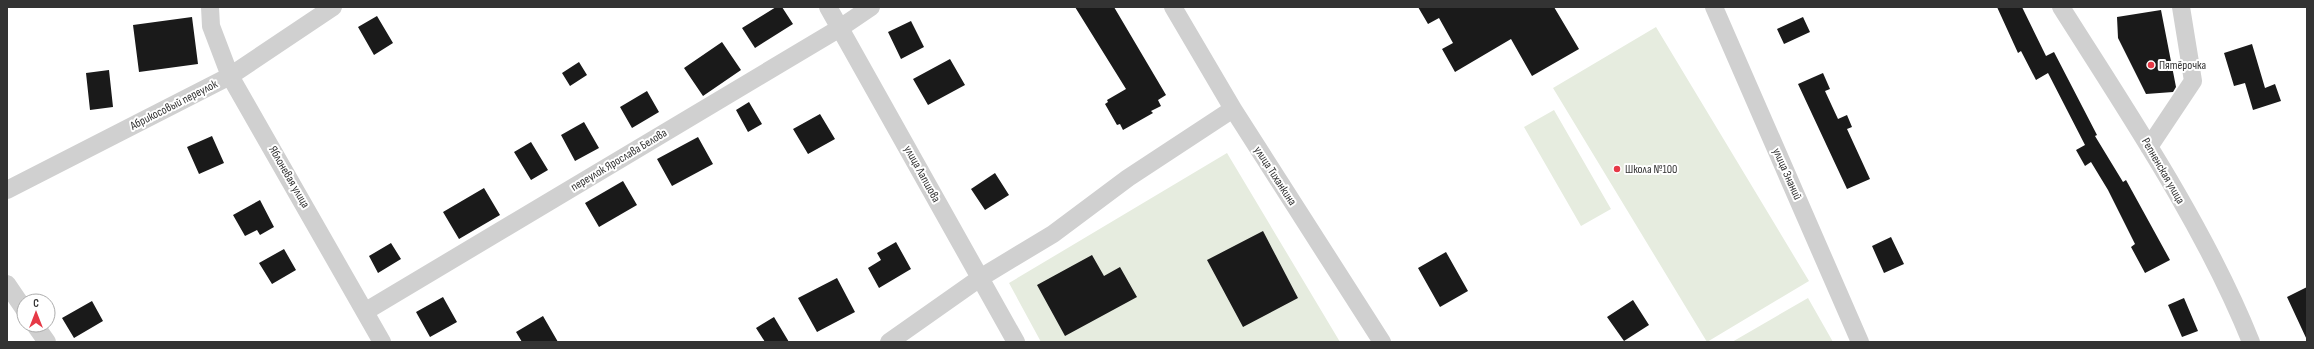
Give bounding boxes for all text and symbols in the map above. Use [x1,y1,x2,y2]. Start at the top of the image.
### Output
place label: Пятёрочка [2159,58,2207,73]
marker: Пятёрочка [2146,60,2156,70]
street label: Абрикосовый переулок [127,76,221,134]
street label: переулок Ярослава Белова [568,125,670,195]
street label: Репненская улица [2138,135,2188,207]
street label: Яблоневая улица [265,143,313,211]
street label: улица Лапшова [900,143,944,205]
street label: улица Тиханкина [1250,144,1300,209]
street label: улица Знаний [1769,146,1805,202]
place label: Школа №100 [1625,162,1677,177]
marker: Школа №100 [1612,164,1622,174]
north arrow [16,293,56,333]
text: С [33,297,39,310]

